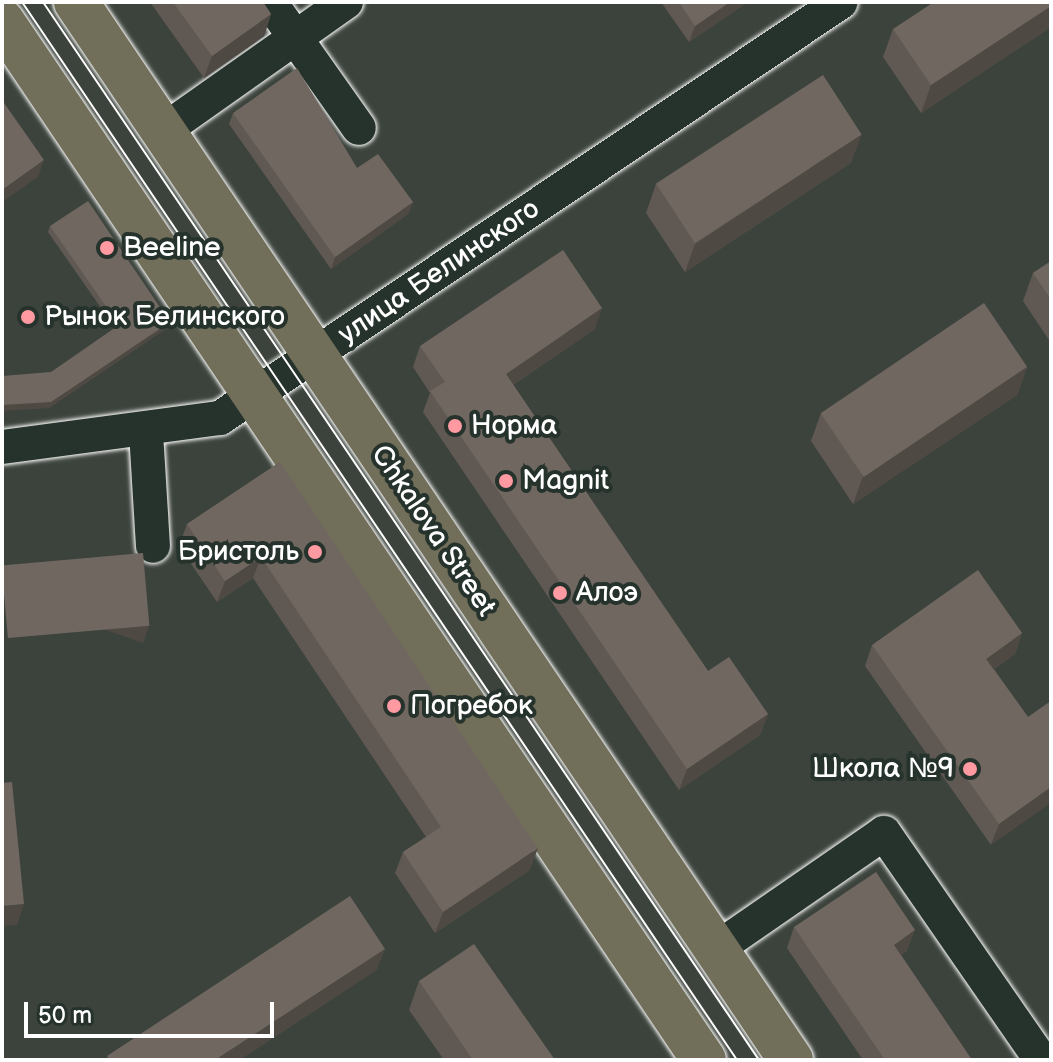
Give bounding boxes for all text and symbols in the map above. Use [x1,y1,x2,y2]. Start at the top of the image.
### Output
street label: улица Белинского [332,192,546,352]
place label: Beeline [123,231,221,265]
marker: Beeline [98,239,116,257]
place label: Рынок Белинского [44,300,285,334]
marker: Рынок Белинского [19,308,37,326]
place label: Норма [471,409,557,443]
marker: Норма [446,417,464,435]
street label: Chkalova Street [363,439,503,623]
place label: Magnit [522,464,609,498]
marker: Magnit [497,472,515,490]
place label: Бристоль [178,535,299,569]
marker: Бристоль [306,543,324,561]
place label: Алоэ [576,576,638,610]
marker: Алоэ [551,584,569,602]
place label: Погребок [410,689,533,723]
marker: Погребок [385,697,403,715]
place label: Школа №9 [812,752,954,786]
marker: Школа №9 [961,760,979,778]
scale bar [28,986,278,1036]
text: 50 m [38,1001,92,1030]

